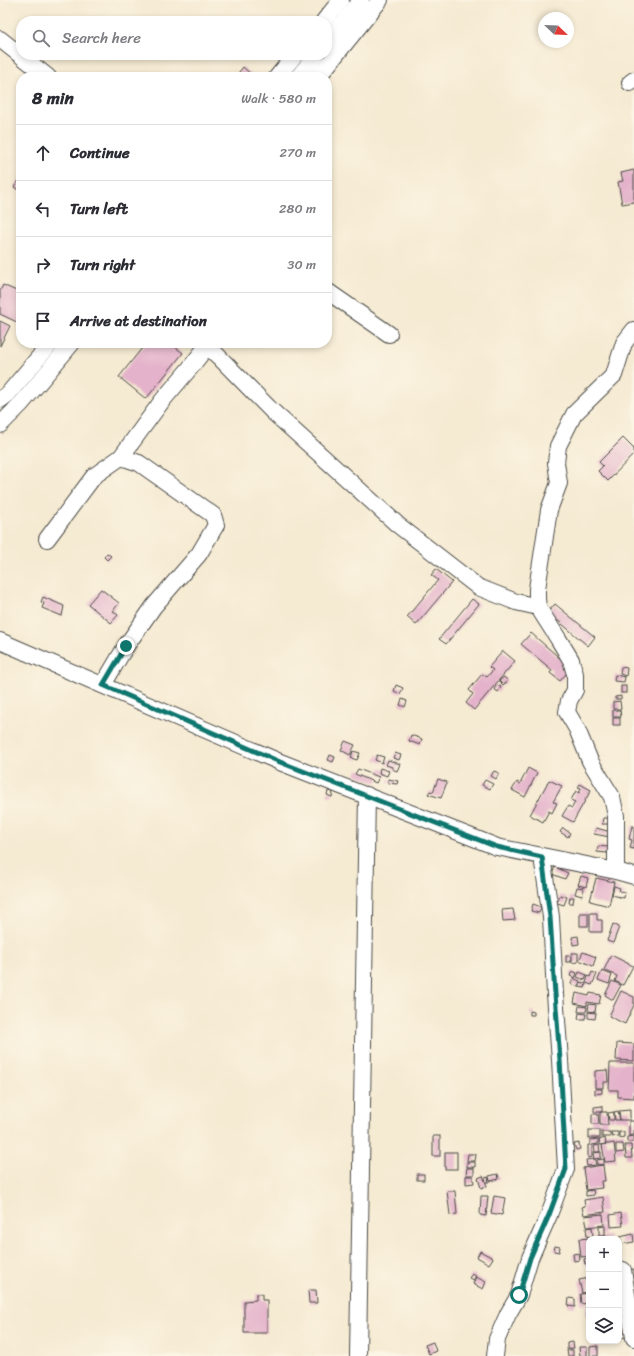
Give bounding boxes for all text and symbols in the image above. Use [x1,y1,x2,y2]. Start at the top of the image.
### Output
north arrow [538,12,574,48]
search box [16,16,332,60]
text: Search here [62,25,141,51]
icon: search [30,27,52,49]
text: 8 min [32,83,74,113]
text: Walk · 580 m [241,87,316,110]
text: Continue [70,140,130,166]
text: 270 m [279,141,316,164]
icon: ahead [32,142,54,164]
text: Turn left [70,196,128,222]
text: 280 m [279,197,316,220]
icon: left [32,198,54,220]
text: Turn right [70,252,135,278]
text: 30 m [287,253,316,276]
icon: right [32,254,54,276]
text: Arrive at destination [70,308,207,334]
icon: arrive [32,310,54,332]
route end [117,637,135,655]
map controls [586,1236,622,1344]
button: + [586,1236,622,1272]
button: − [586,1272,622,1308]
route start [510,1286,528,1304]
button: layers [586,1308,622,1344]

